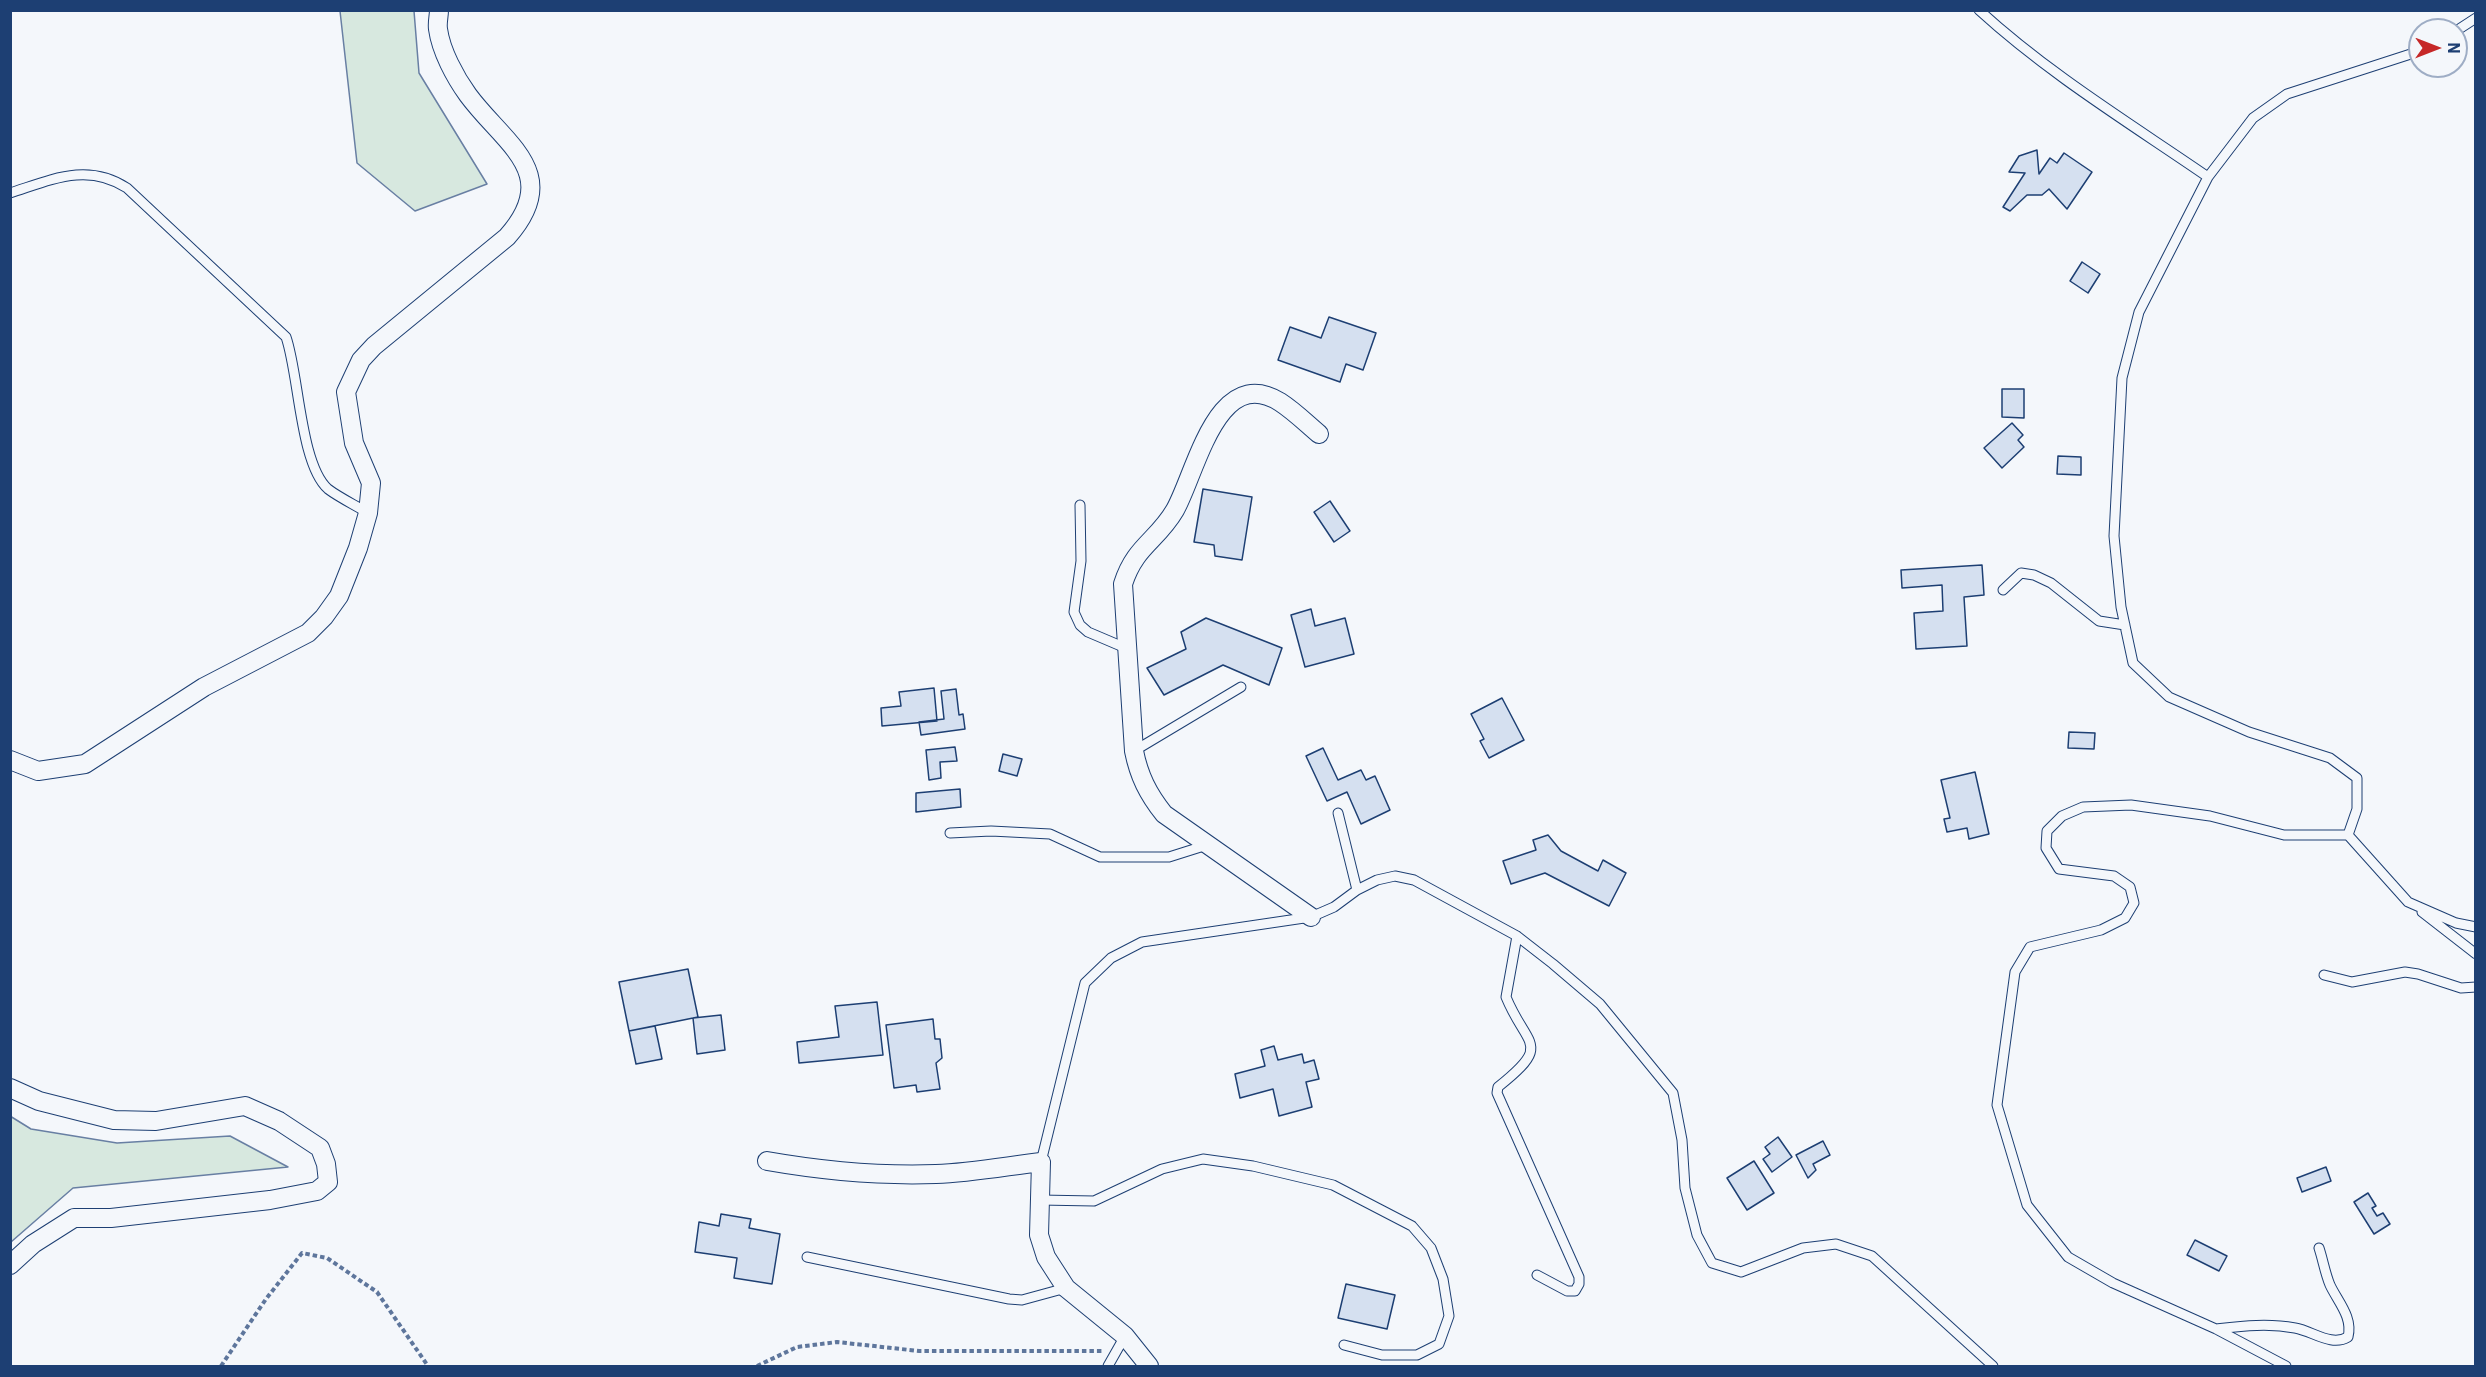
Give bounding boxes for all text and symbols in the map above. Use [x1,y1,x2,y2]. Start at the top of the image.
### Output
north arrow [2408,18,2468,78]
text: N [2444,42,2464,54]

